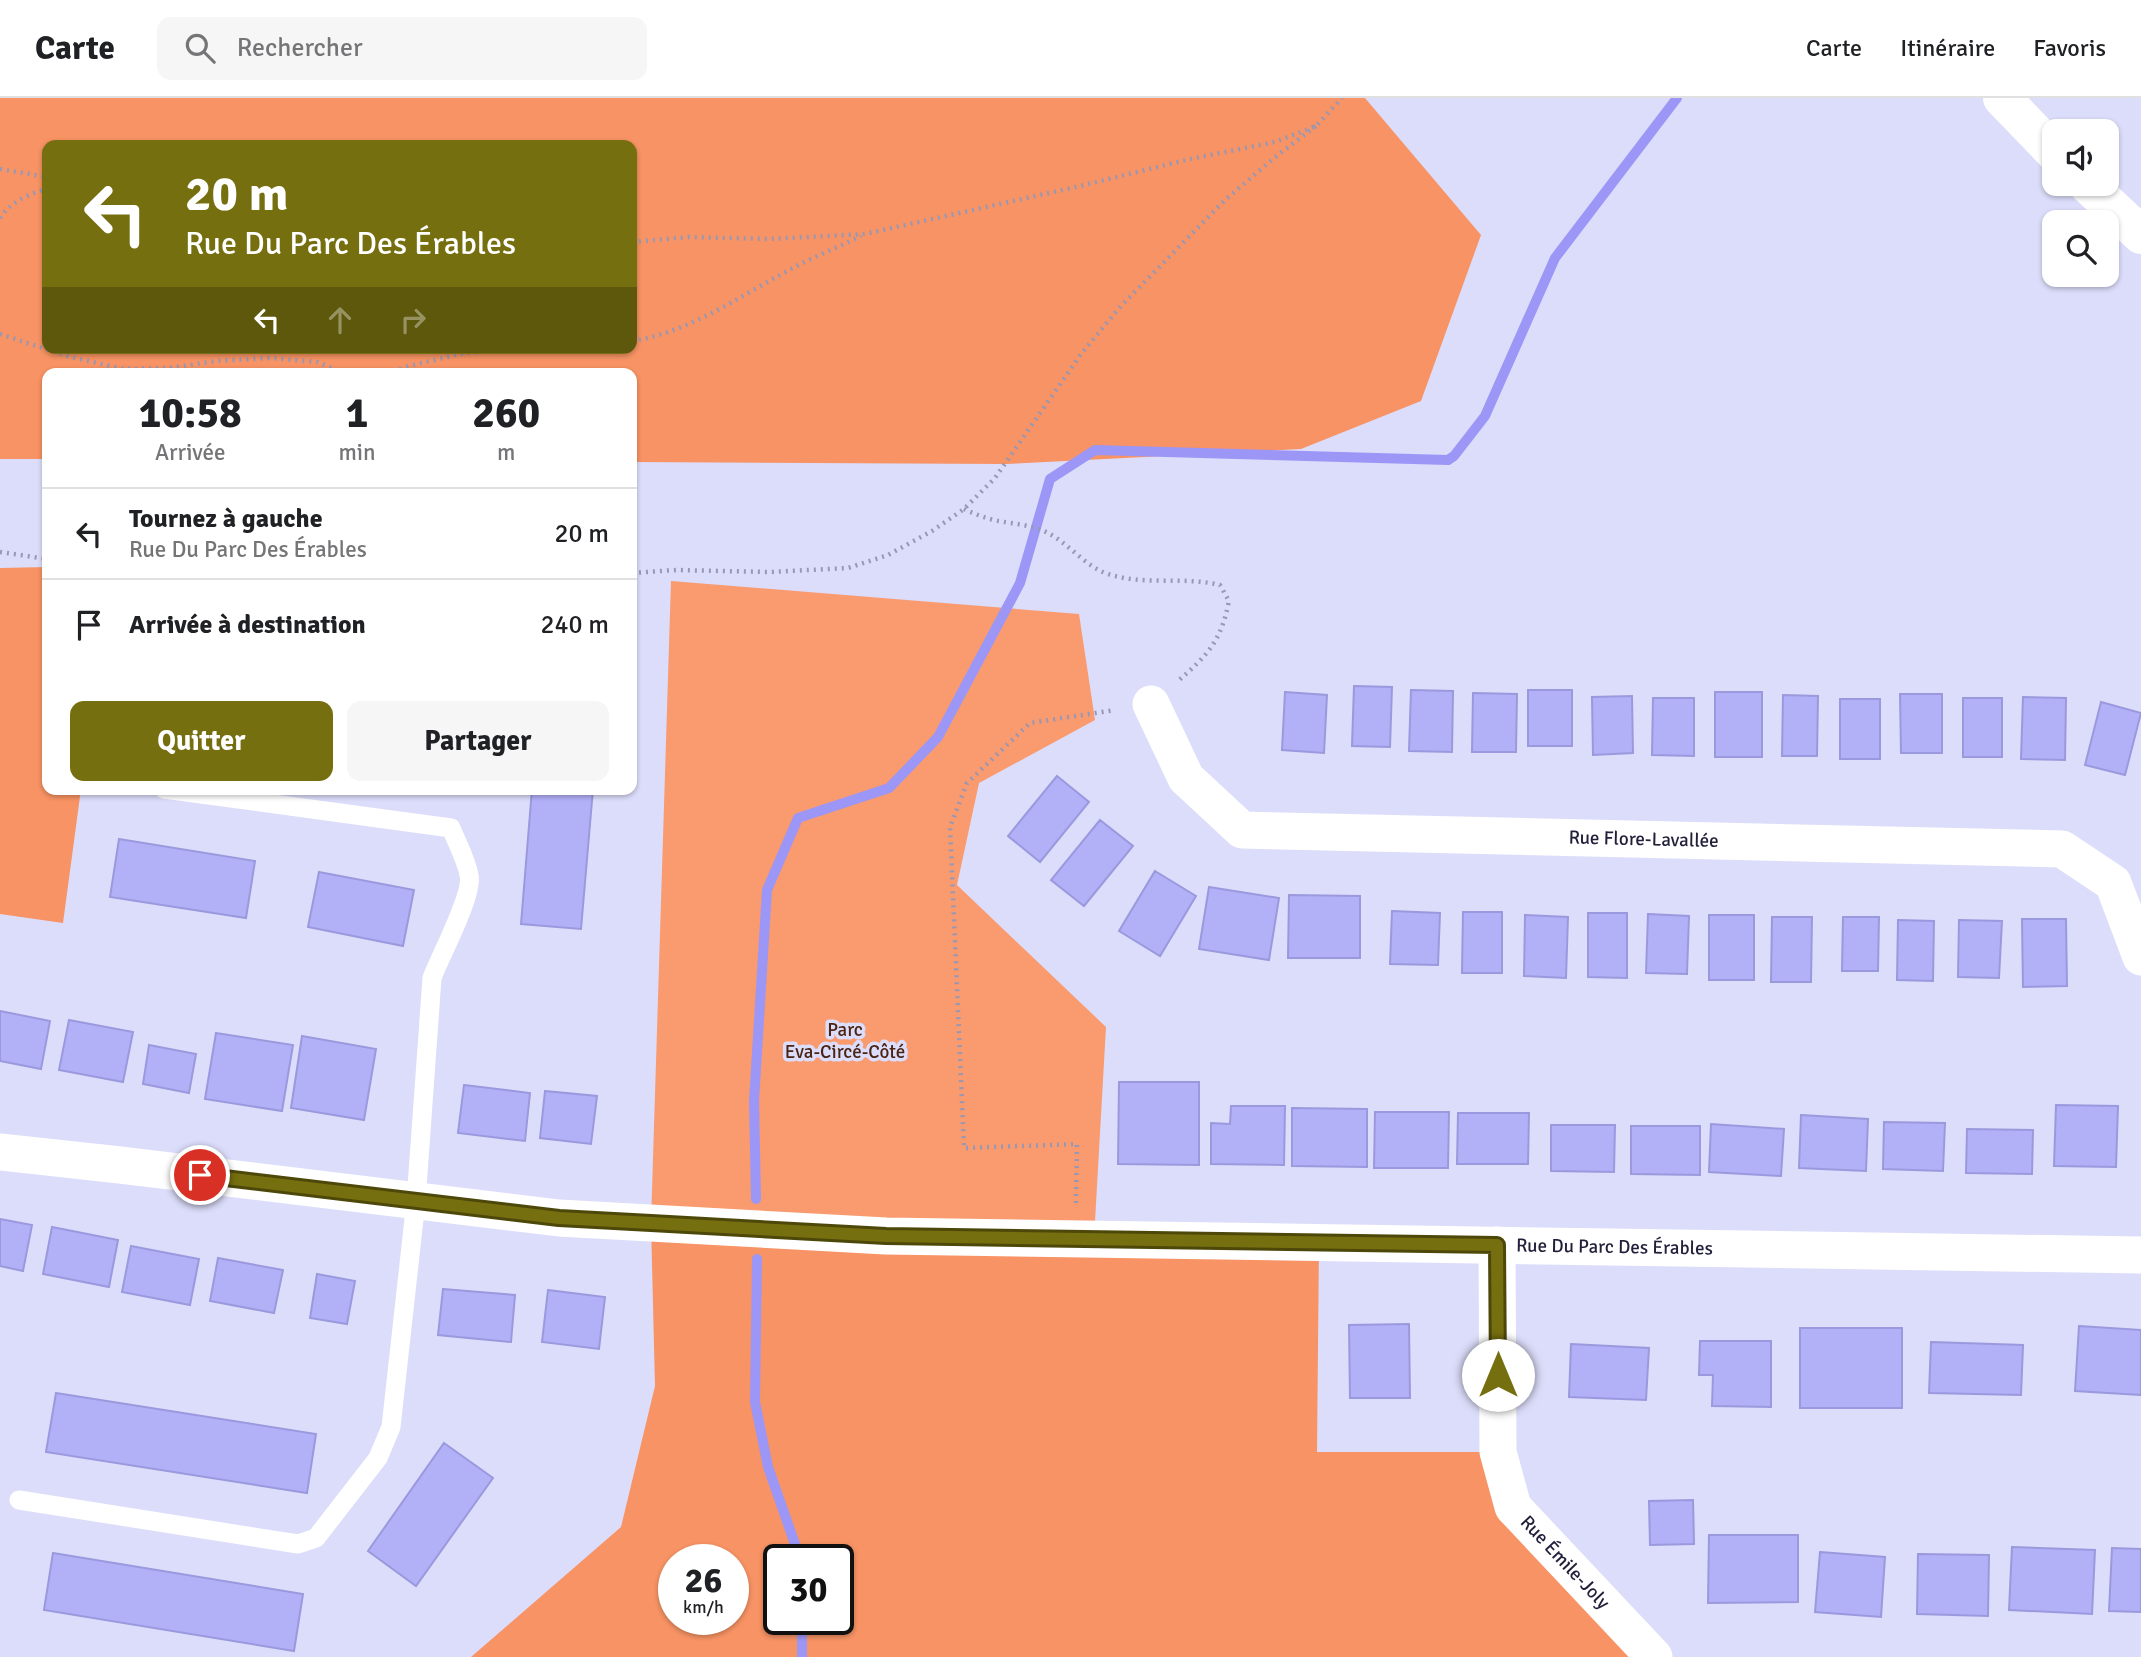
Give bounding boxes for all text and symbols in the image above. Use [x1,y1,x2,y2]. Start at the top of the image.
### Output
search box [157,17,647,80]
text: Carte [35,28,115,69]
icon: search [181,29,219,67]
text: Rechercher [237,32,363,64]
text: Carte [1806,33,1862,63]
text: Itinéraire [1900,33,1995,63]
text: Favoris [2033,33,2106,63]
map controls [2042,119,2119,287]
button: sound [2042,119,2119,196]
text: 20 m [185,164,288,224]
icon: left [70,168,161,259]
button: search [2042,210,2119,287]
text: Rue Du Parc Des Érables [185,224,516,263]
icon: left [248,301,286,339]
icon: ahead [321,301,359,339]
icon: right [394,301,432,339]
text: 10:58 [139,388,242,439]
text: 1 [346,388,368,439]
text: 260 [472,388,540,439]
text: Arrivée [155,438,226,467]
text: min [338,438,376,467]
text: m [497,438,515,467]
text: Tournez à gauche [129,503,323,535]
icon: left [70,515,108,553]
text: 20 m [554,518,609,550]
text: Rue Du Parc Des Érables [129,535,367,564]
icon: arrive [70,606,108,644]
text: Arrivée à destination [129,609,366,641]
text: 240 m [540,609,609,641]
button: Quitter [70,701,333,781]
button: Partager [347,701,609,781]
street label: Rue Flore-Lavallée [1568,826,1719,853]
park label: Parc Eva-Circé-Côté [785,1018,905,1064]
pin [170,1145,230,1205]
icon: arrive [181,1156,219,1194]
street label: Rue Du Parc Des Érables [1516,1234,1713,1261]
position arrow [1461,1338,1535,1412]
street label: Rue Émile-Joly [1515,1510,1615,1614]
speed limit sign: 30 [763,1544,854,1635]
text: 26 [685,1559,722,1602]
text: km/h [683,1596,724,1618]

